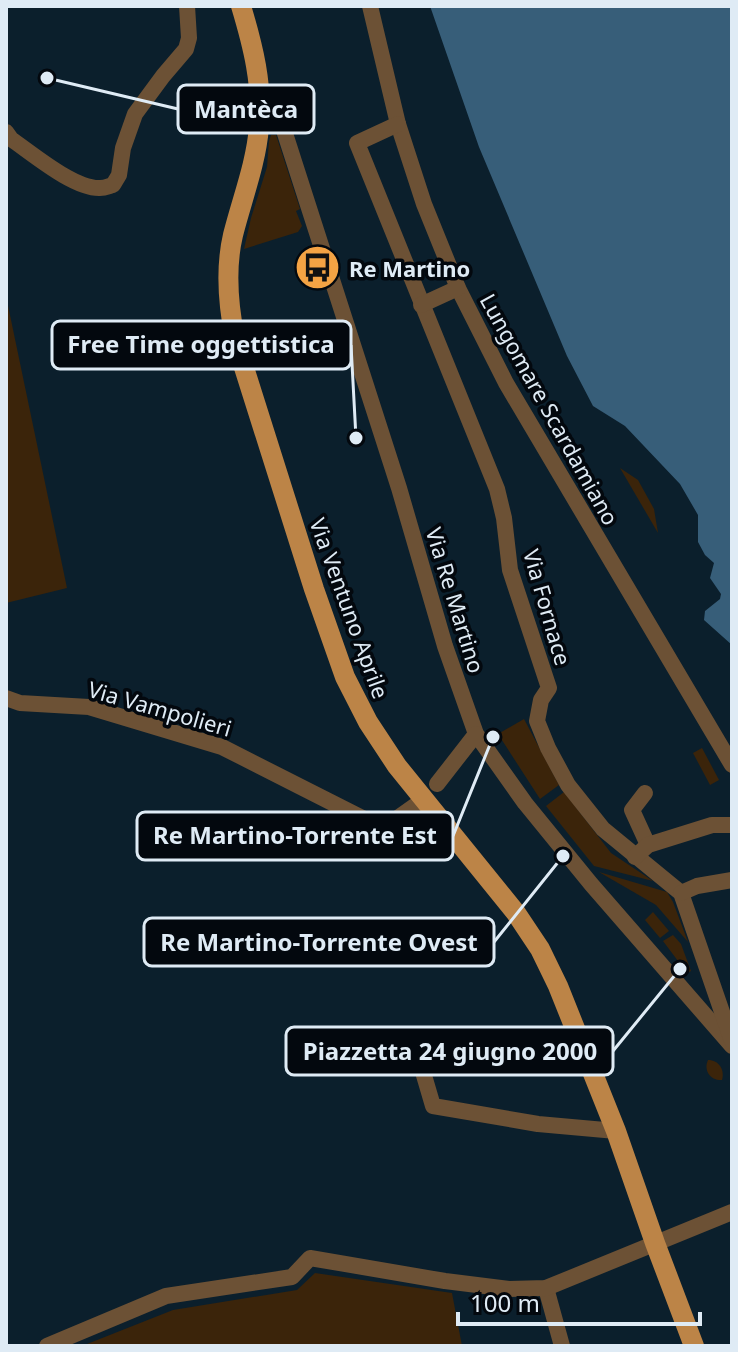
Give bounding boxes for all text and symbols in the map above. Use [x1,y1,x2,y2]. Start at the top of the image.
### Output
callout: Mantèca [178,85,314,133]
text: Mantèca [194,92,298,125]
bus stop icon: Re Martino [294,244,342,292]
place label: Re Martino [349,253,470,283]
street label: Lungomare Scardamiano [474,288,626,530]
callout: Free Time oggettistica [52,321,351,369]
text: Free Time oggettistica [67,327,335,360]
street label: Via Ventuno Aprile [303,513,397,703]
street label: Via Re Martino [420,524,492,676]
street label: Via Fornace [517,545,579,669]
street label: Via Vampolieri [85,673,235,743]
callout: Re Martino-Torrente Est [137,812,453,860]
text: Re Martino-Torrente Est [153,818,437,851]
callout: Re Martino-Torrente Ovest [144,918,494,966]
text: Re Martino-Torrente Ovest [160,925,478,958]
callout: Piazzetta 24 giugno 2000 [286,1027,613,1075]
text: Piazzetta 24 giugno 2000 [303,1034,597,1067]
scale bar [458,1276,700,1326]
text: 100 m [470,1286,540,1319]

